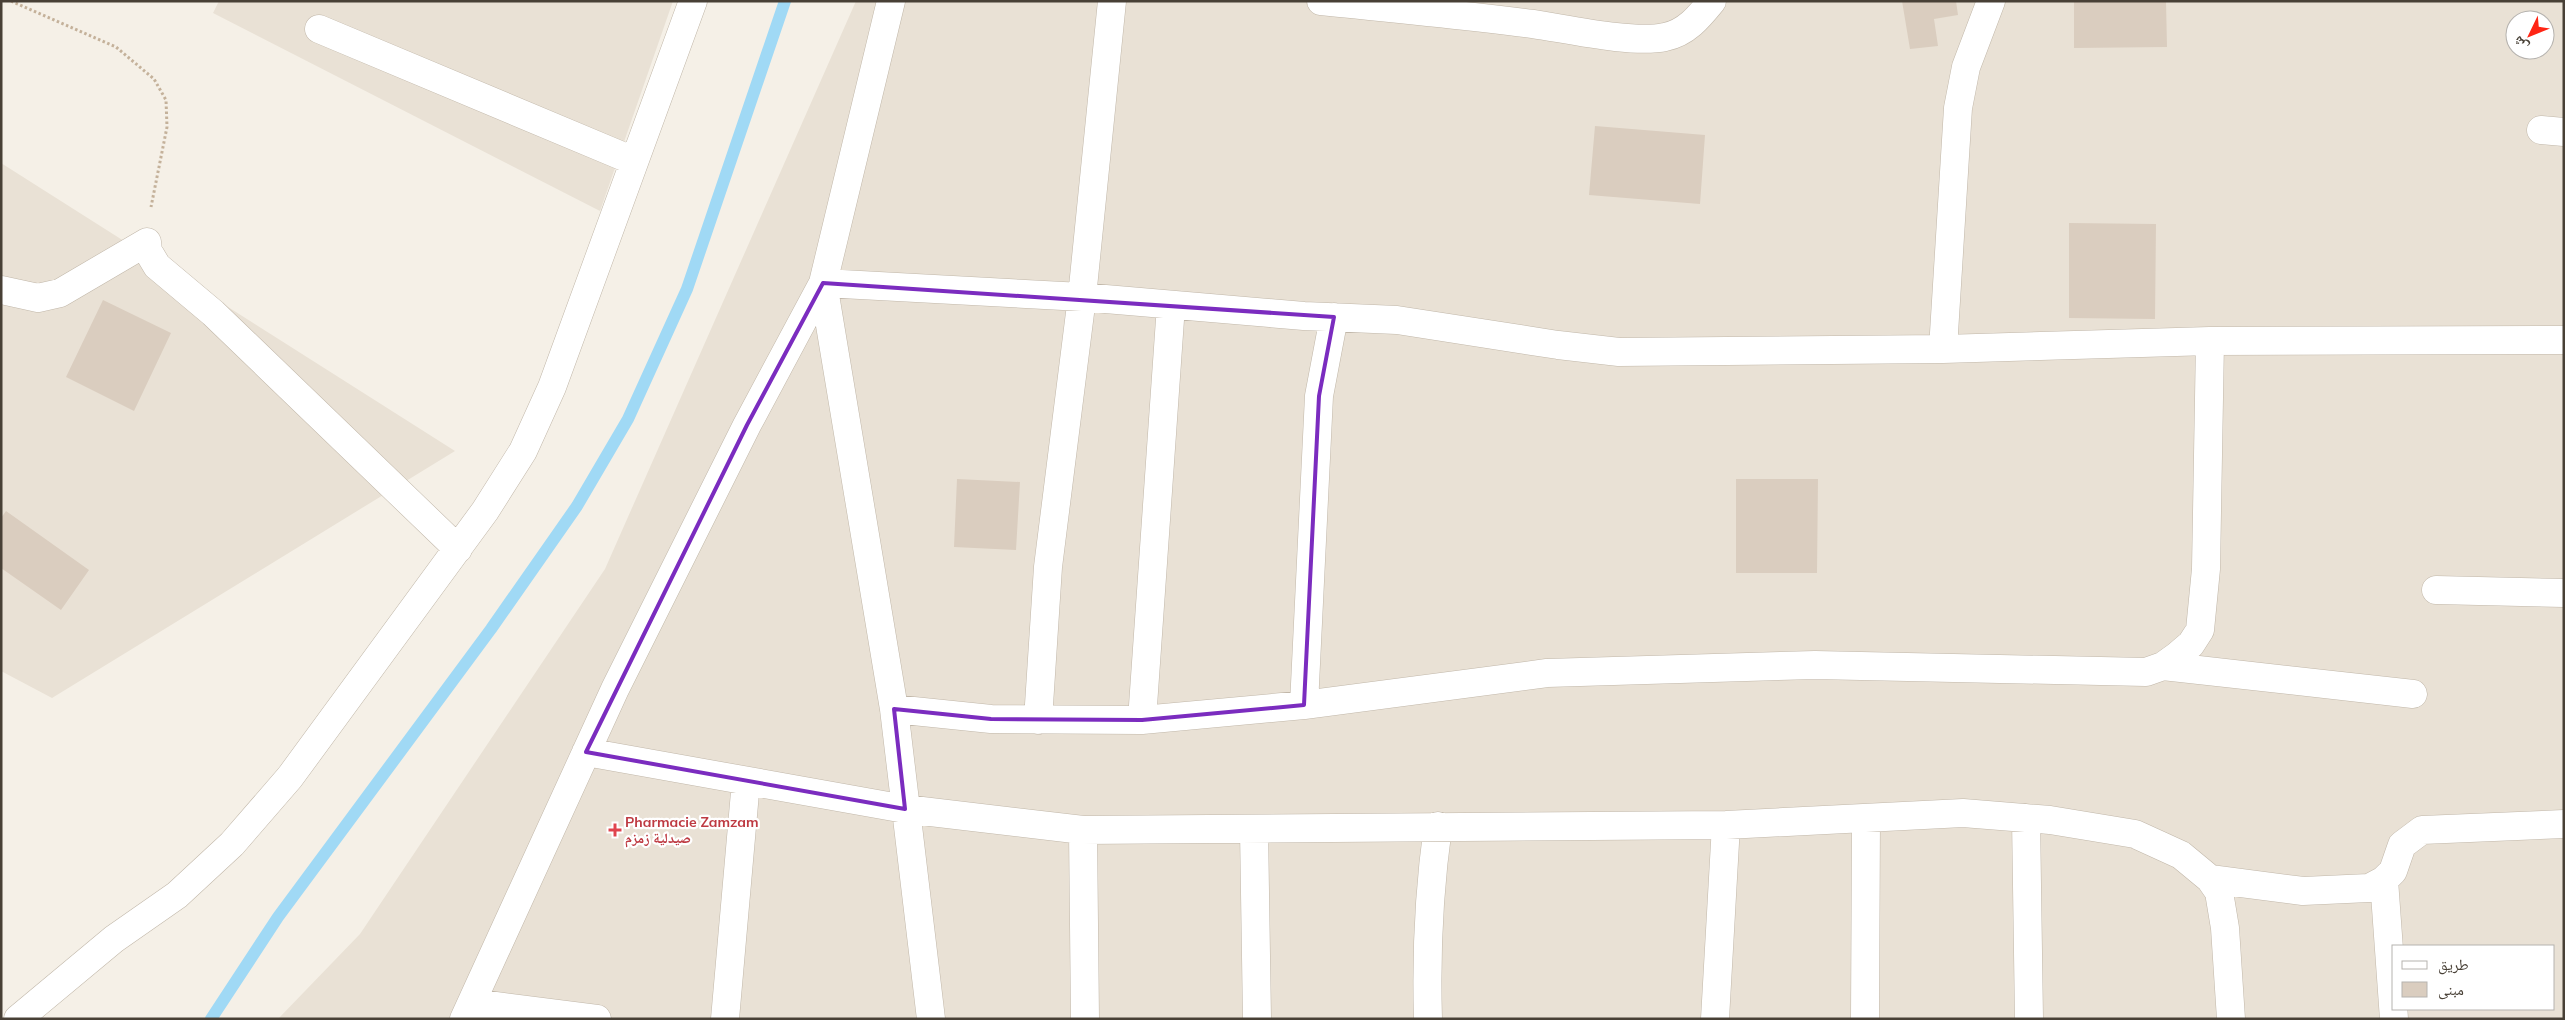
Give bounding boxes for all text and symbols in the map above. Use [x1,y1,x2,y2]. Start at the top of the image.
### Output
north arrow [2505,10,2555,60]
text: ش [2509,32,2532,55]
place label: Pharmacie Zamzam صيدلية زمزم [625,813,759,848]
marker: Pharmacie Zamzam صيدلية زمزم [609,824,621,836]
legend [2392,945,2555,1010]
text: طريق [2438,955,2469,975]
text: مبنى [2438,980,2464,1000]

